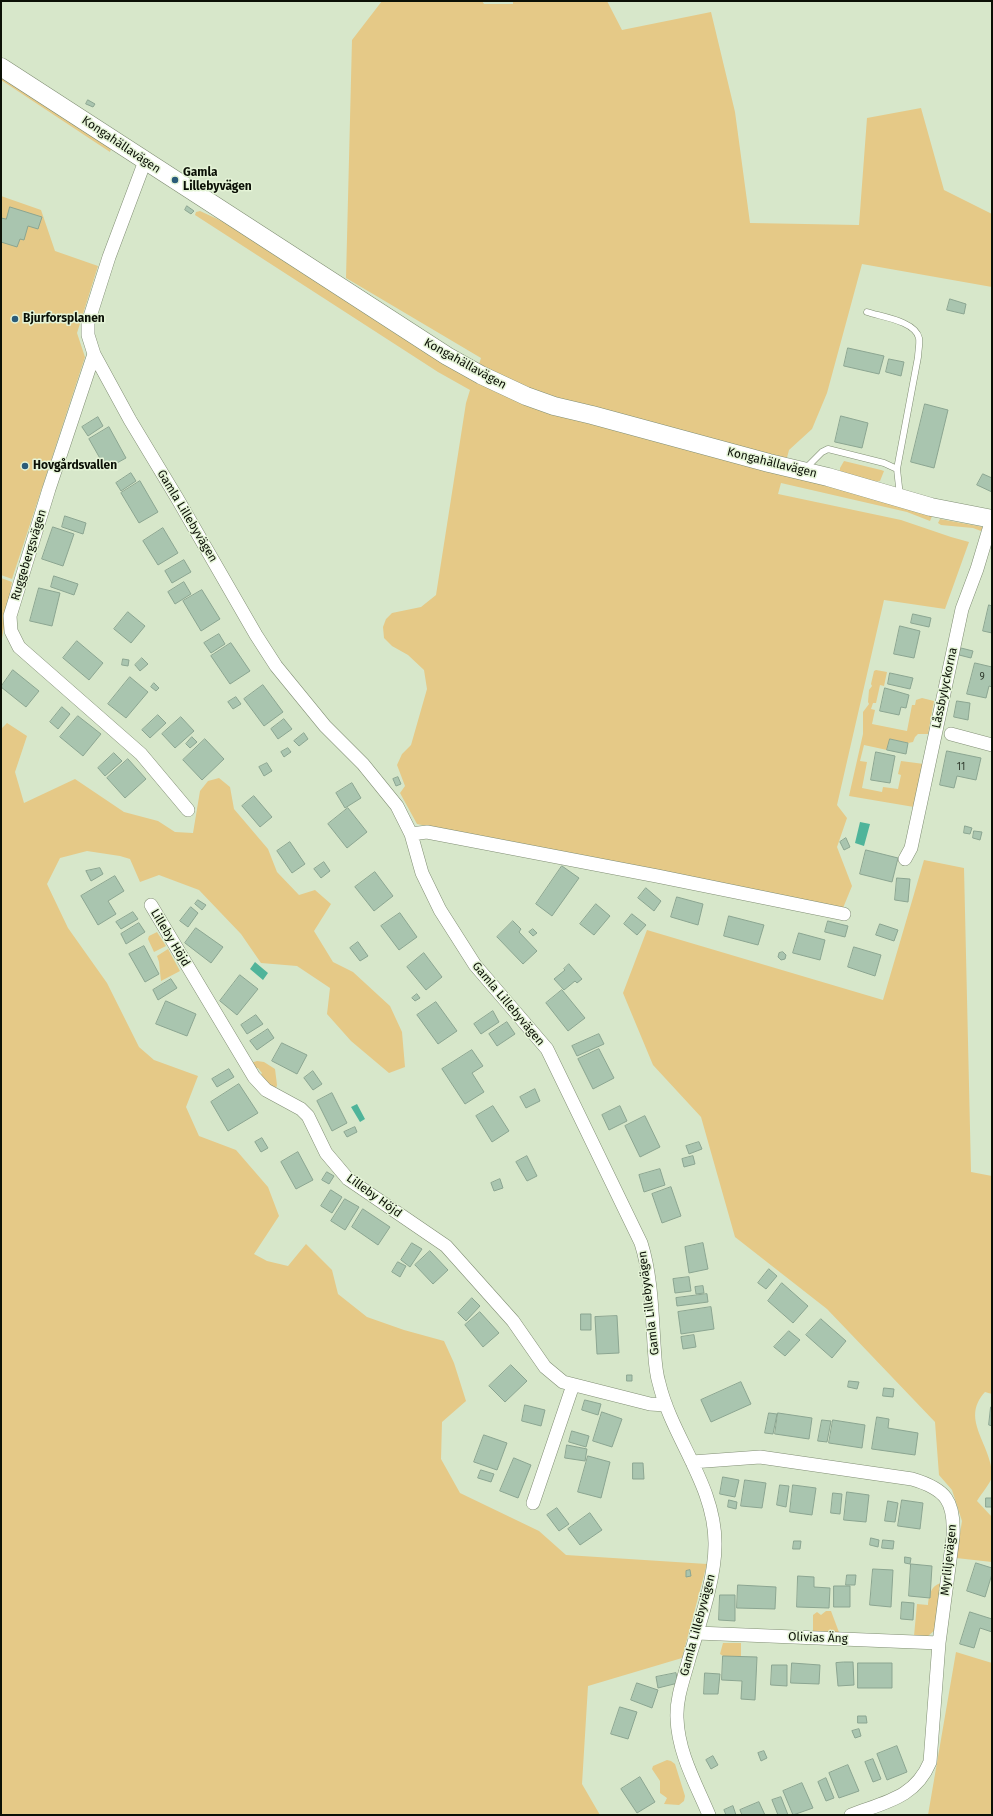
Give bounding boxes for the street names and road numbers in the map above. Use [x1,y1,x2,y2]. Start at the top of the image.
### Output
street label: Kongahällavägen [79,113,163,177]
street label: Kongahällavägen [421,335,509,393]
street label: Kongahällavägen [726,445,818,481]
street label: Gamla Lillebyvägen [154,467,220,565]
street label: Ruggebergsvägen [8,508,50,602]
street label: Låssbylyckorna [929,646,961,730]
street label: Lilleby Höjd [147,907,193,969]
street label: Gamla Lillebyvägen [469,959,547,1049]
street label: Lilleby Höjd [344,1171,404,1221]
street label: Gamla Lillebyvägen [635,1250,663,1356]
street label: Myrliljevägen [938,1524,960,1596]
street label: Gamla Lillebyvägen [677,1572,719,1678]
street label: Olivias Äng [788,1630,848,1646]

